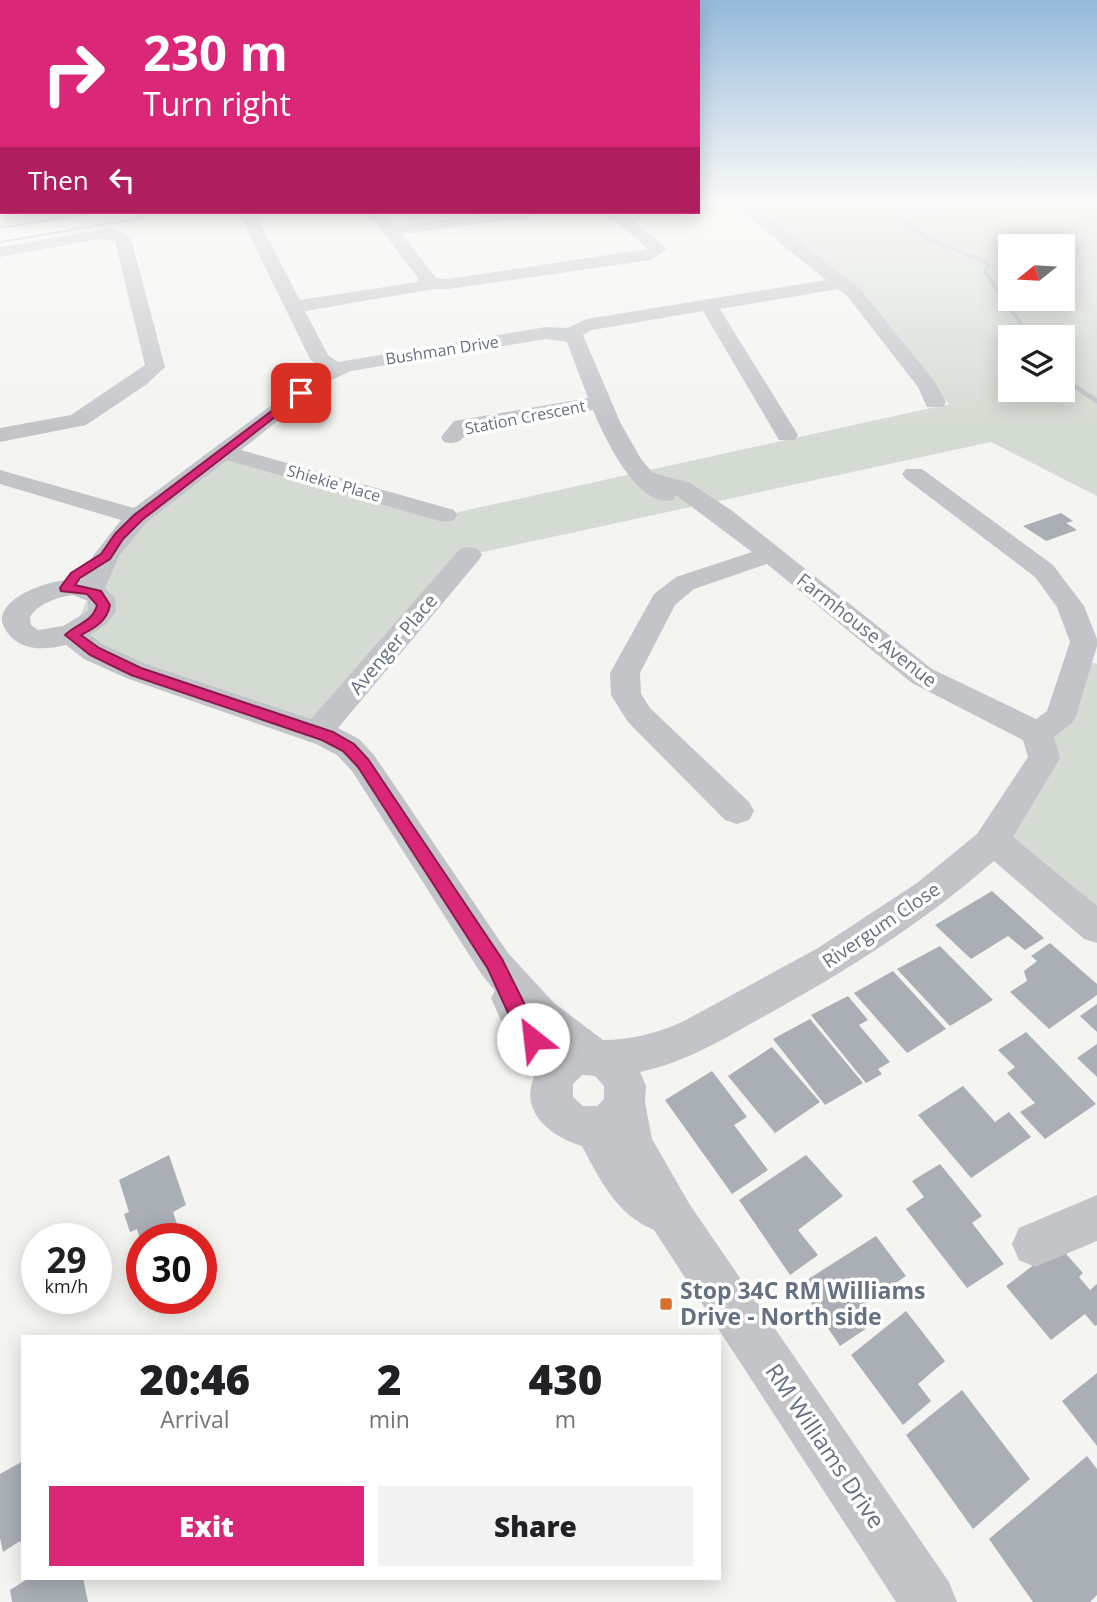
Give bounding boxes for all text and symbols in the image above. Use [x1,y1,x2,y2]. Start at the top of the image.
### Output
text: 230 m [143,19,288,85]
icon: right [28,28,119,119]
text: Turn right [143,82,291,125]
icon: left [103,161,141,199]
text: Then [28,162,89,198]
north arrow [998,234,1074,312]
map controls [998,234,1075,402]
button: layers [998,325,1075,402]
street label: Bushman Drive [384,330,500,370]
pin [271,363,331,423]
icon: arrive [282,374,320,412]
street label: Station Crescent [463,394,587,439]
street label: Shiekie Place [285,459,383,507]
street label: Farmhouse Avenue [792,567,942,693]
street label: Avenger Place [343,588,443,700]
street label: Rivergum Close [817,876,945,974]
position arrow [496,1002,570,1076]
speed limit sign: 30 [126,1223,217,1314]
text: 29 [46,1236,87,1283]
text: km/h [45,1274,88,1298]
place label: Stop 34C RM Williams Drive - North side [680,1274,925,1332]
marker: Stop 34C RM Williams Drive - North side [658,1296,674,1312]
text: 20:46 [140,1350,250,1407]
text: 2 [377,1350,402,1407]
text: 430 [529,1350,602,1407]
street label: RM Williams Drive [759,1357,893,1534]
text: Arrival [160,1403,230,1435]
text: min [369,1403,410,1435]
text: m [555,1403,576,1435]
button: Exit [49,1486,364,1566]
button: Share [378,1486,693,1566]

